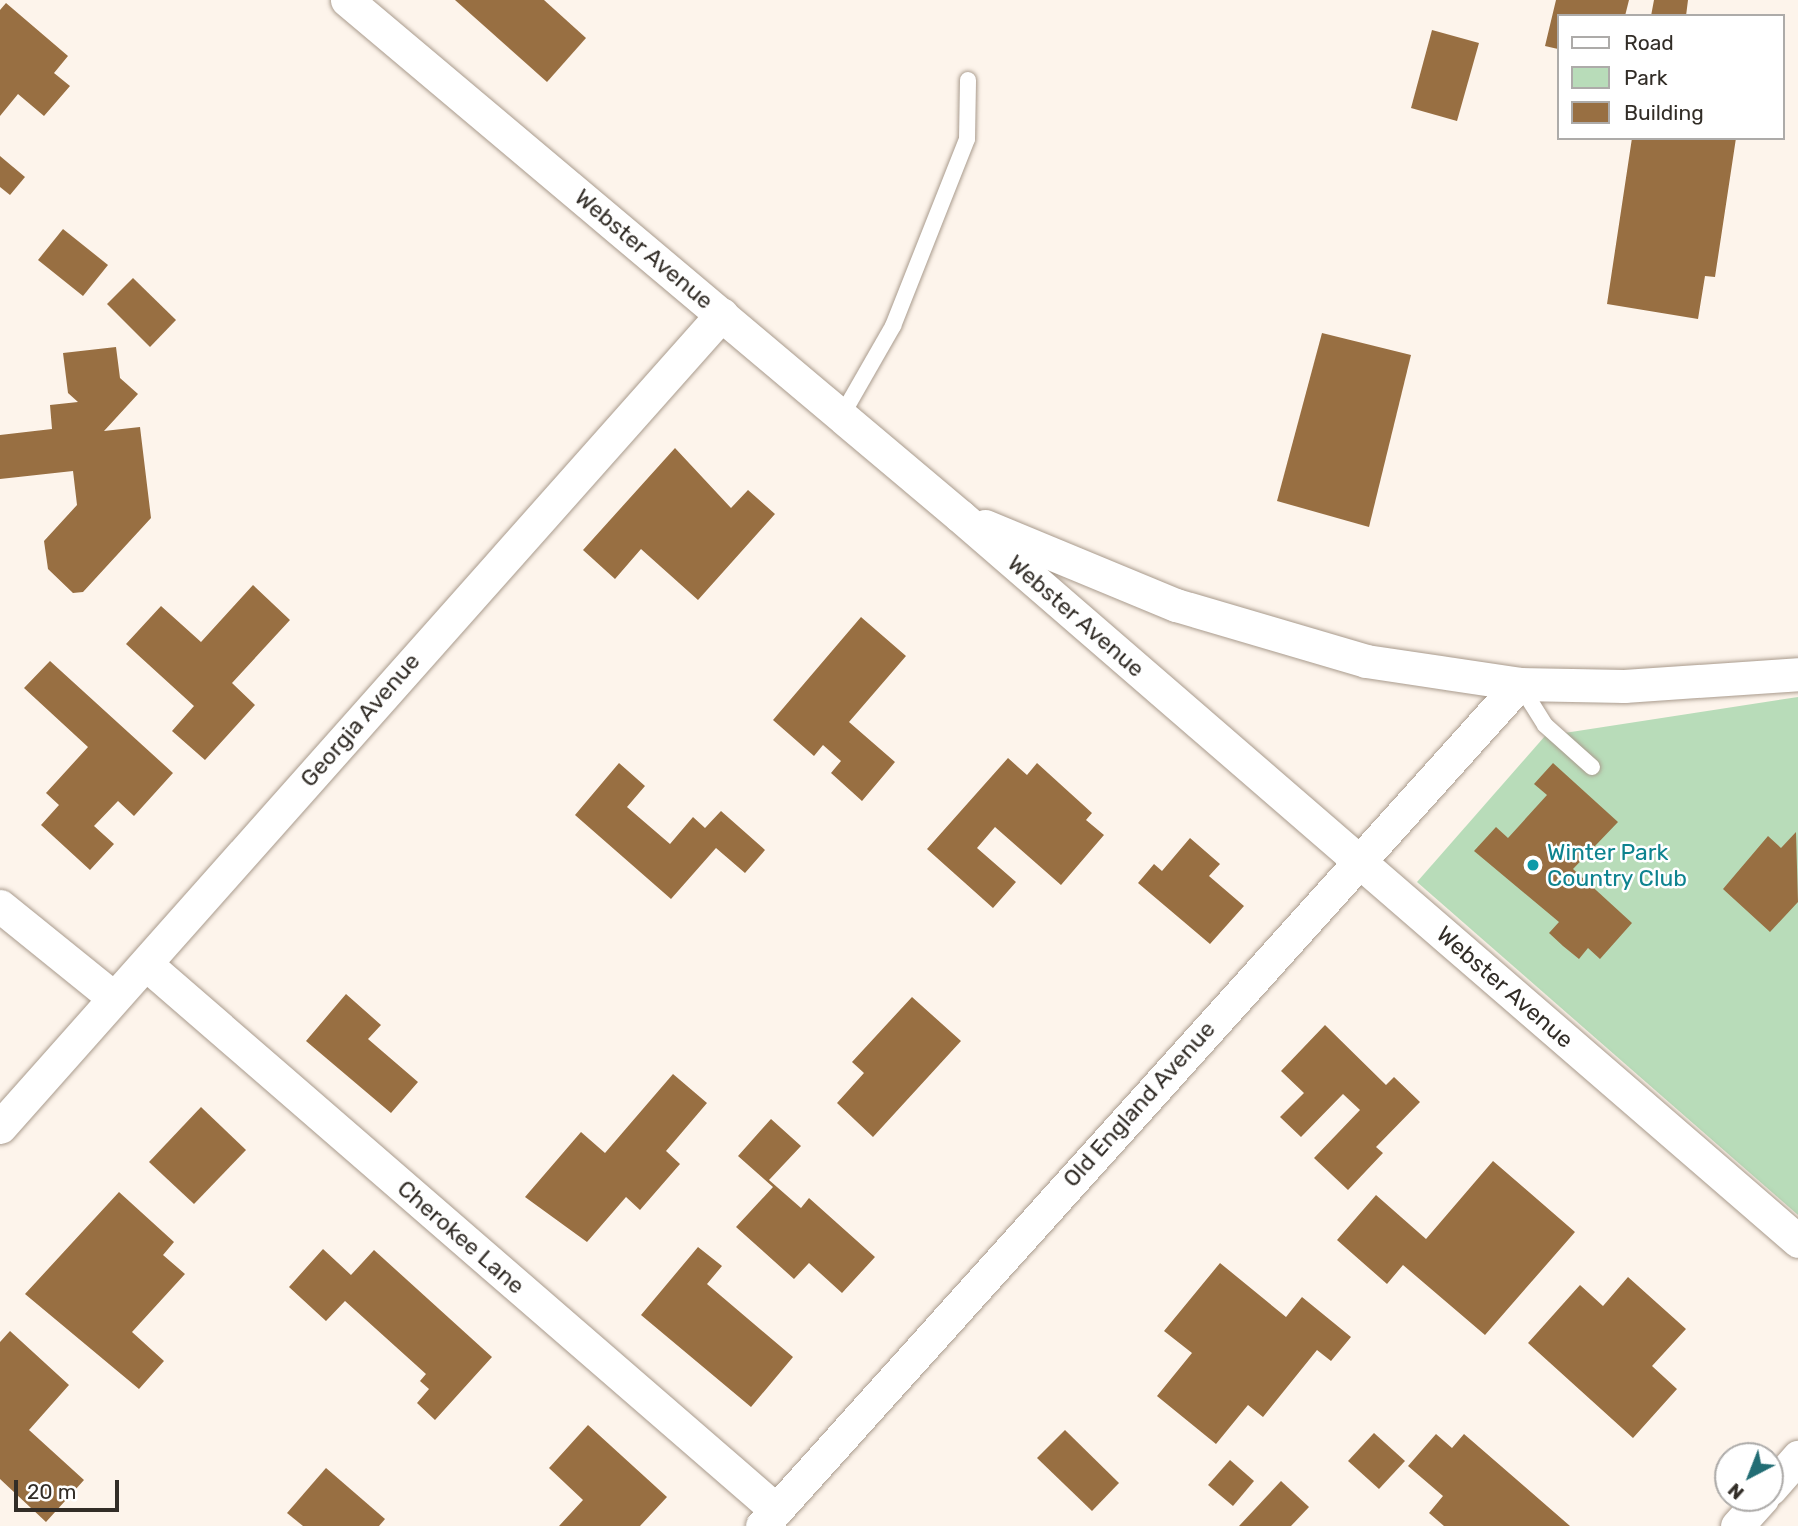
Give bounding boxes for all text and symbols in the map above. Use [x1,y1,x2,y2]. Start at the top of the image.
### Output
legend [1556,14,1784,140]
text: Road [1624,30,1674,55]
text: Park [1624,65,1668,90]
text: Building [1624,100,1704,125]
street label: Webster Avenue [569,183,719,315]
street label: Webster Avenue [1002,549,1150,683]
street label: Georgia Avenue [294,647,426,793]
place label: Winter Park Country Club [1547,838,1688,892]
marker: Winter Park Country Club [1525,857,1541,873]
street label: Webster Avenue [1431,920,1579,1054]
street label: Old England Avenue [1057,1015,1221,1193]
street label: Cherokee Lane [392,1174,530,1300]
north arrow [1714,1442,1784,1512]
scale bar [18,1466,122,1510]
text: N [1723,1478,1749,1505]
text: 20 m [27,1479,76,1504]

